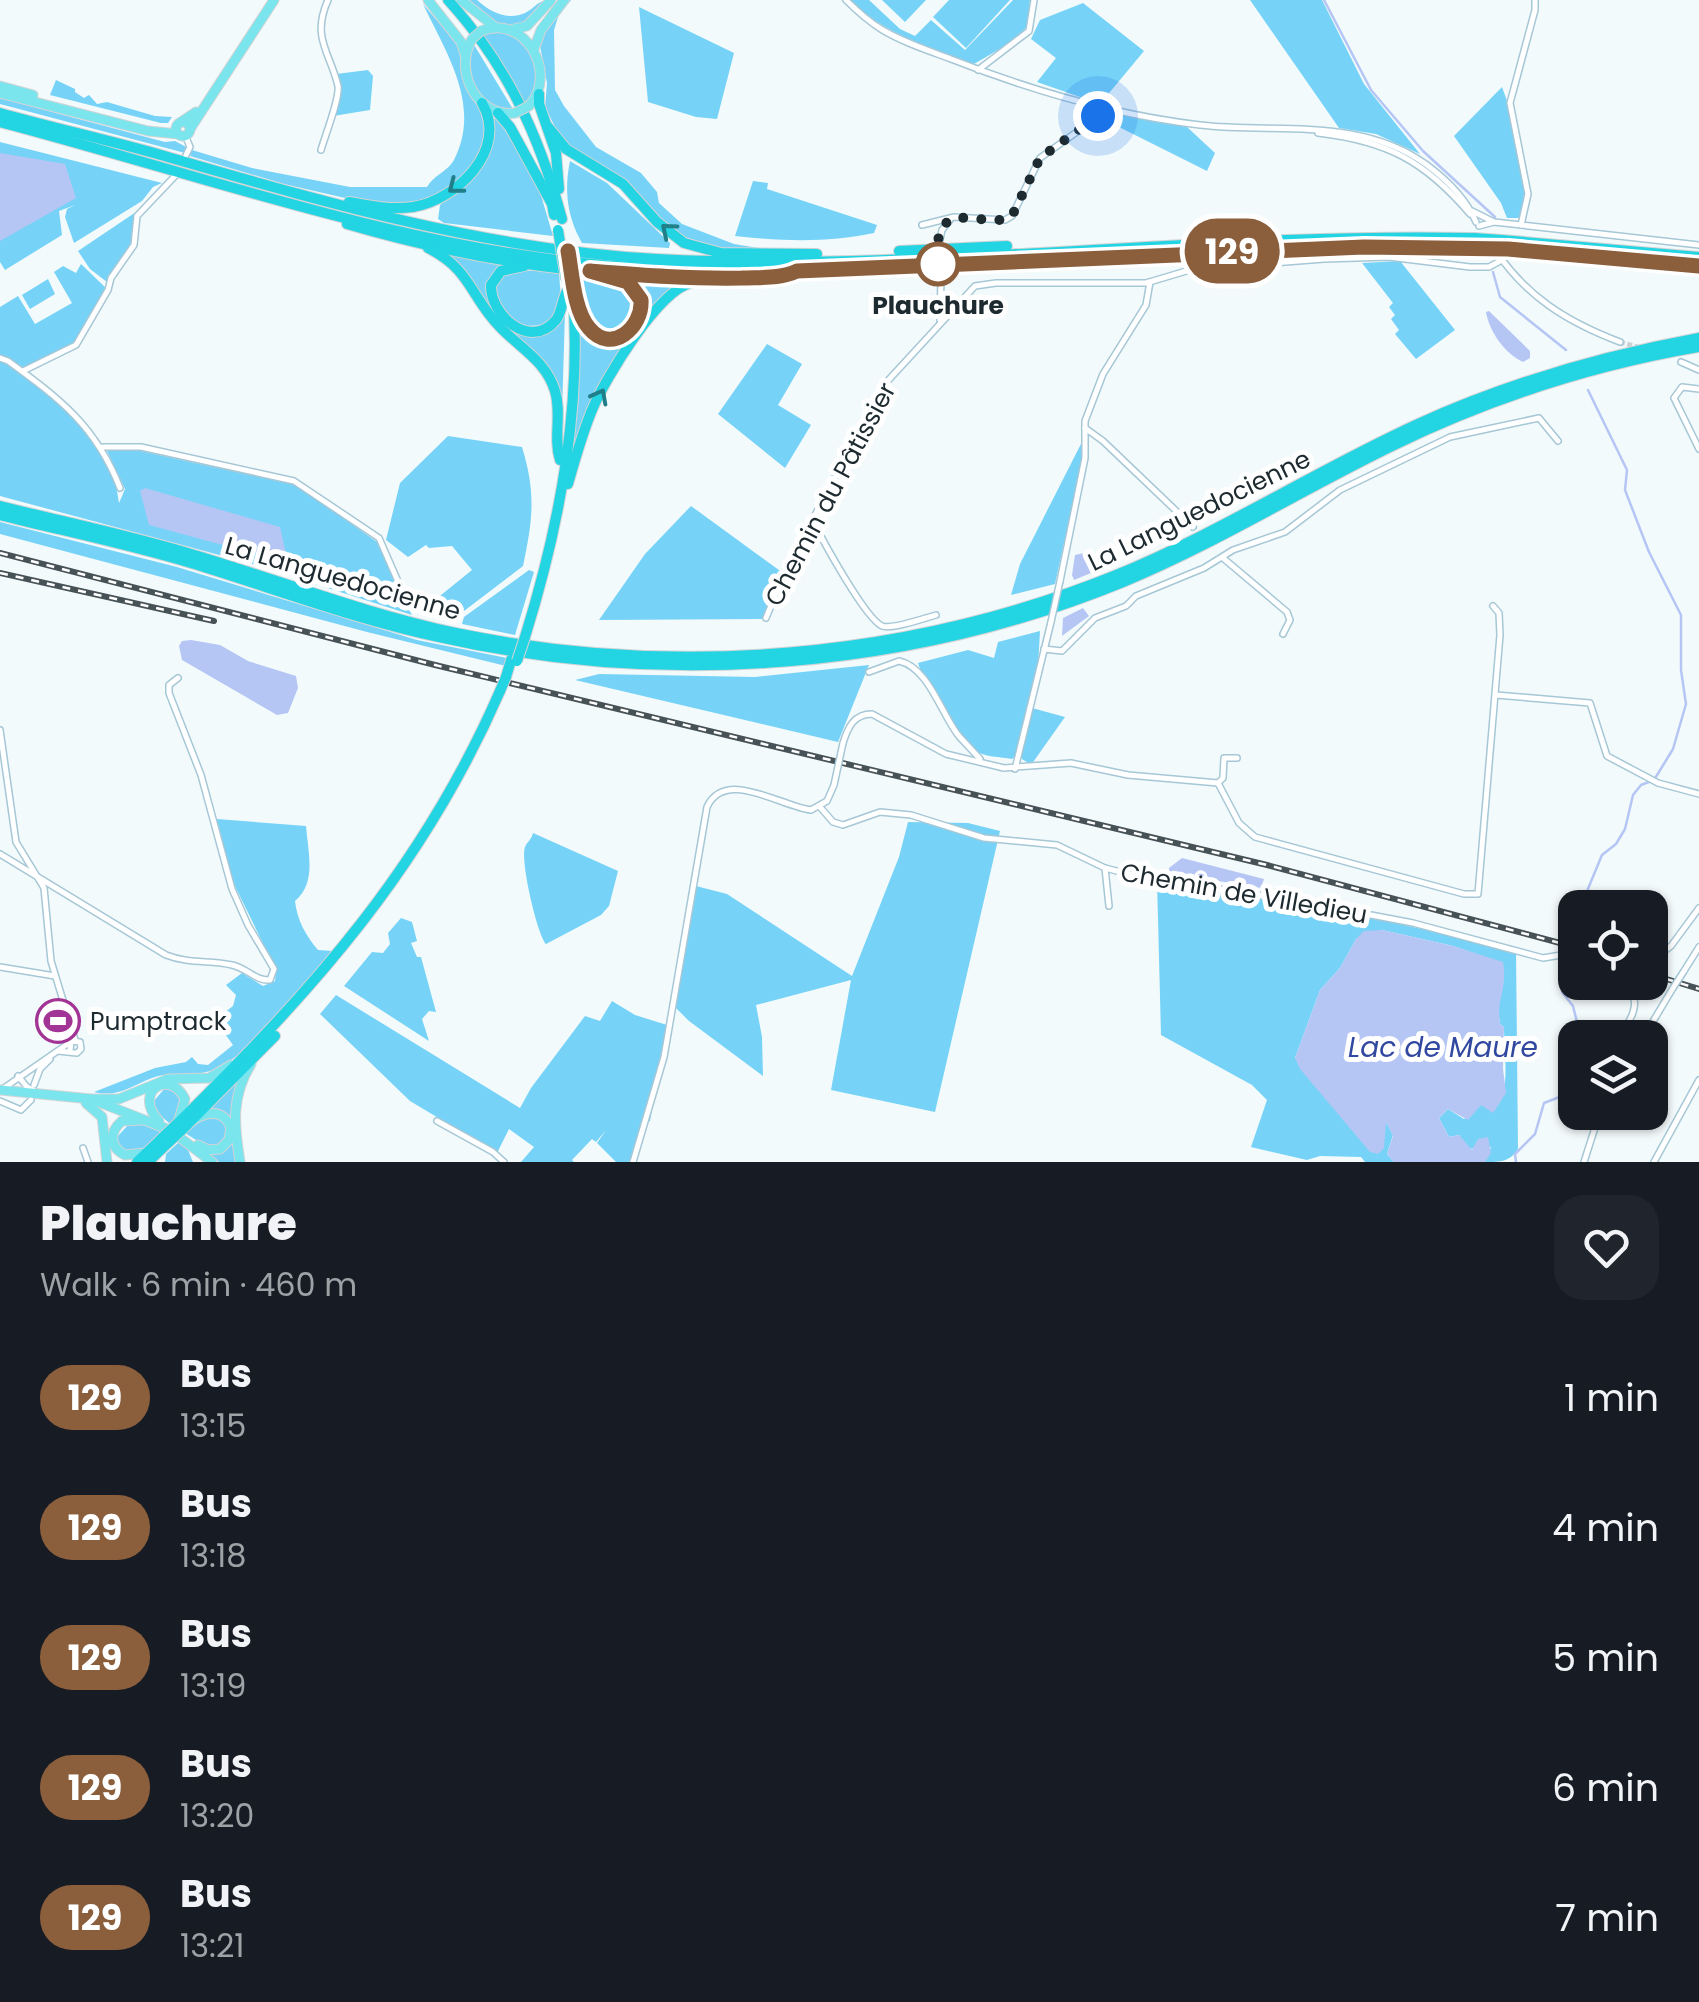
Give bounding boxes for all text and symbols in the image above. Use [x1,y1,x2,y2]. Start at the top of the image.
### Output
your location [1073,91,1123,141]
one-way arrow [449,175,467,193]
line badge: 129 [1174,218,1290,284]
one-way arrow [662,224,680,242]
text: 129 [1205,227,1259,276]
marker: Plauchure [917,243,959,285]
place label: Plauchure [872,288,1004,323]
street label: Chemin du Pâtissier [757,376,904,612]
one-way arrow [588,388,607,406]
street label: La Languedocienne [1082,441,1316,580]
street label: La Languedocienne [221,528,465,629]
street label: Chemin de Villedieu [1118,855,1370,932]
map controls [1558,890,1668,1130]
button: locate [1558,890,1668,1000]
sports icon: Pumptrack [35,998,81,1044]
place label: Pumptrack [90,1004,227,1039]
button: layers [1558,1020,1668,1130]
water label: Lac de Maure [1348,1028,1538,1067]
text: Plauchure [40,1190,297,1257]
button: heart [1554,1195,1659,1300]
text: Walk · 6 min · 460 m [40,1262,357,1307]
text: Bus [180,1347,252,1400]
text: 1 min [1564,1371,1659,1424]
text: 129 [68,1373,122,1422]
text: 13:15 [180,1403,246,1448]
text: Bus [180,1477,252,1530]
text: 4 min [1552,1501,1659,1554]
text: 129 [68,1503,122,1552]
text: 13:18 [180,1533,246,1578]
text: Bus [180,1607,252,1660]
text: 5 min [1552,1631,1659,1684]
text: 129 [68,1633,122,1682]
text: 13:19 [180,1663,246,1708]
text: Bus [180,1737,252,1790]
text: 6 min [1552,1761,1659,1814]
text: 129 [68,1763,122,1812]
text: 13:20 [180,1793,254,1838]
text: Bus [180,1867,252,1920]
text: 7 min [1555,1891,1659,1944]
text: 129 [68,1893,122,1942]
text: 13:21 [180,1923,245,1968]

